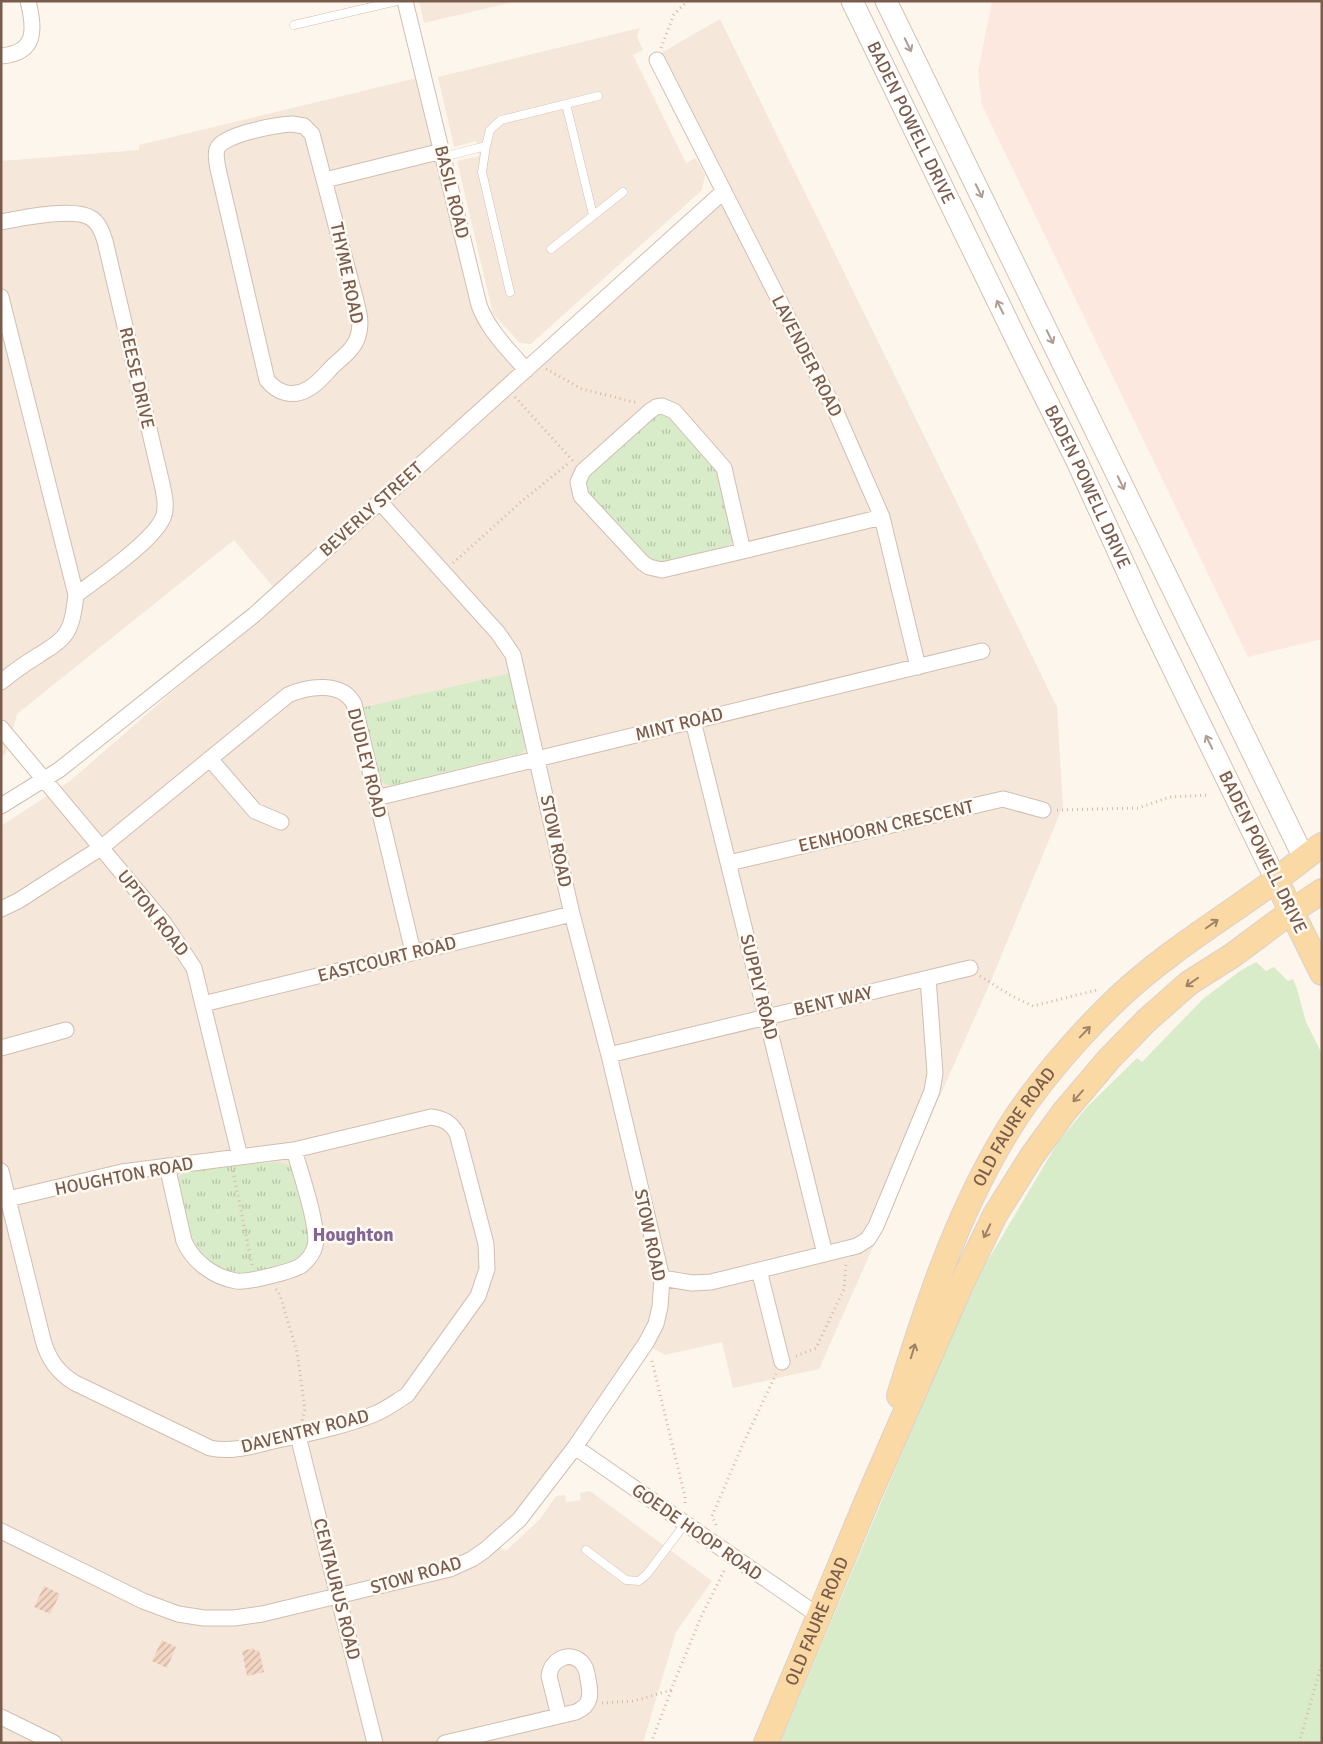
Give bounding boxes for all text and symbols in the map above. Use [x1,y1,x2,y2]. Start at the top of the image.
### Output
street label: BADEN POWELL DRIVE [862,37,960,207]
one-way arrow [903,37,913,52]
street label: BASIL ROAD [430,143,474,241]
one-way arrow [975,183,984,198]
street label: THYME ROAD [326,220,368,326]
street label: LAVENDER ROAD [767,292,847,420]
one-way arrow [995,299,1005,314]
street label: REESE DRIVE [115,325,159,431]
one-way arrow [1045,330,1055,345]
street label: BADEN POWELL DRIVE [1040,401,1136,572]
street label: BEVERLY STREET [315,457,427,561]
one-way arrow [1116,476,1126,491]
street label: MINT ROAD [633,702,725,746]
street label: DUDLEY ROAD [343,706,391,820]
one-way arrow [1204,734,1214,749]
street label: BADEN POWELL DRIVE [1214,767,1312,937]
street label: STOW ROAD [535,793,577,889]
street label: EENHOORN CRESCENT [796,795,976,857]
street label: UPTON ROAD [112,865,194,961]
one-way arrow [1205,919,1219,929]
street label: EASTCOURT ROAD [315,931,459,987]
street label: SUPPLY ROAD [735,932,783,1042]
one-way arrow [1185,977,1199,987]
street label: BENT WAY [792,981,874,1021]
one-way arrow [1079,1025,1091,1038]
street label: OLD FAURE ROAD [968,1063,1060,1190]
one-way arrow [1072,1090,1083,1103]
street label: HOUGHTON ROAD [53,1152,195,1200]
street label: STOW ROAD [629,1187,671,1283]
district label: Houghton [312,1223,394,1247]
one-way arrow [982,1223,991,1238]
one-way arrow [908,1344,918,1360]
street label: DAVENTRY ROAD [239,1404,371,1458]
street label: GOEDE HOOP ROAD [628,1479,766,1585]
street label: CENTAURUS ROAD [309,1516,365,1662]
street label: STOW ROAD [368,1552,464,1598]
street label: OLD FAURE ROAD [780,1553,853,1689]

